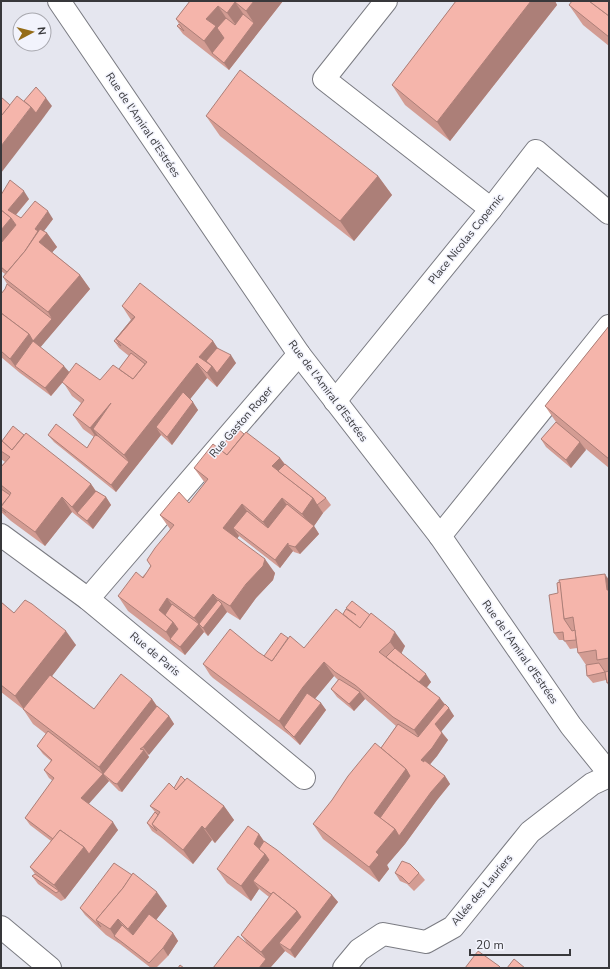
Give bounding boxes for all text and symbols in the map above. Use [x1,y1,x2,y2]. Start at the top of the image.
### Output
north arrow [12,12,52,52]
text: N [33,26,49,36]
street label: Rue de l'Amiral d'Estrées [102,70,184,180]
street label: Place Nicolas Copernic [425,191,507,287]
street label: Rue de l'Amiral d'Estrées [285,337,371,445]
street label: Rue Gaston Roger [206,383,276,461]
street label: Rue de l'Amiral d'Estrées [478,597,562,707]
street label: Rue de Paris [127,628,183,680]
street label: Allée des Lauriers [448,851,516,929]
scale bar [470,931,570,957]
text: 20 m [476,937,504,953]

